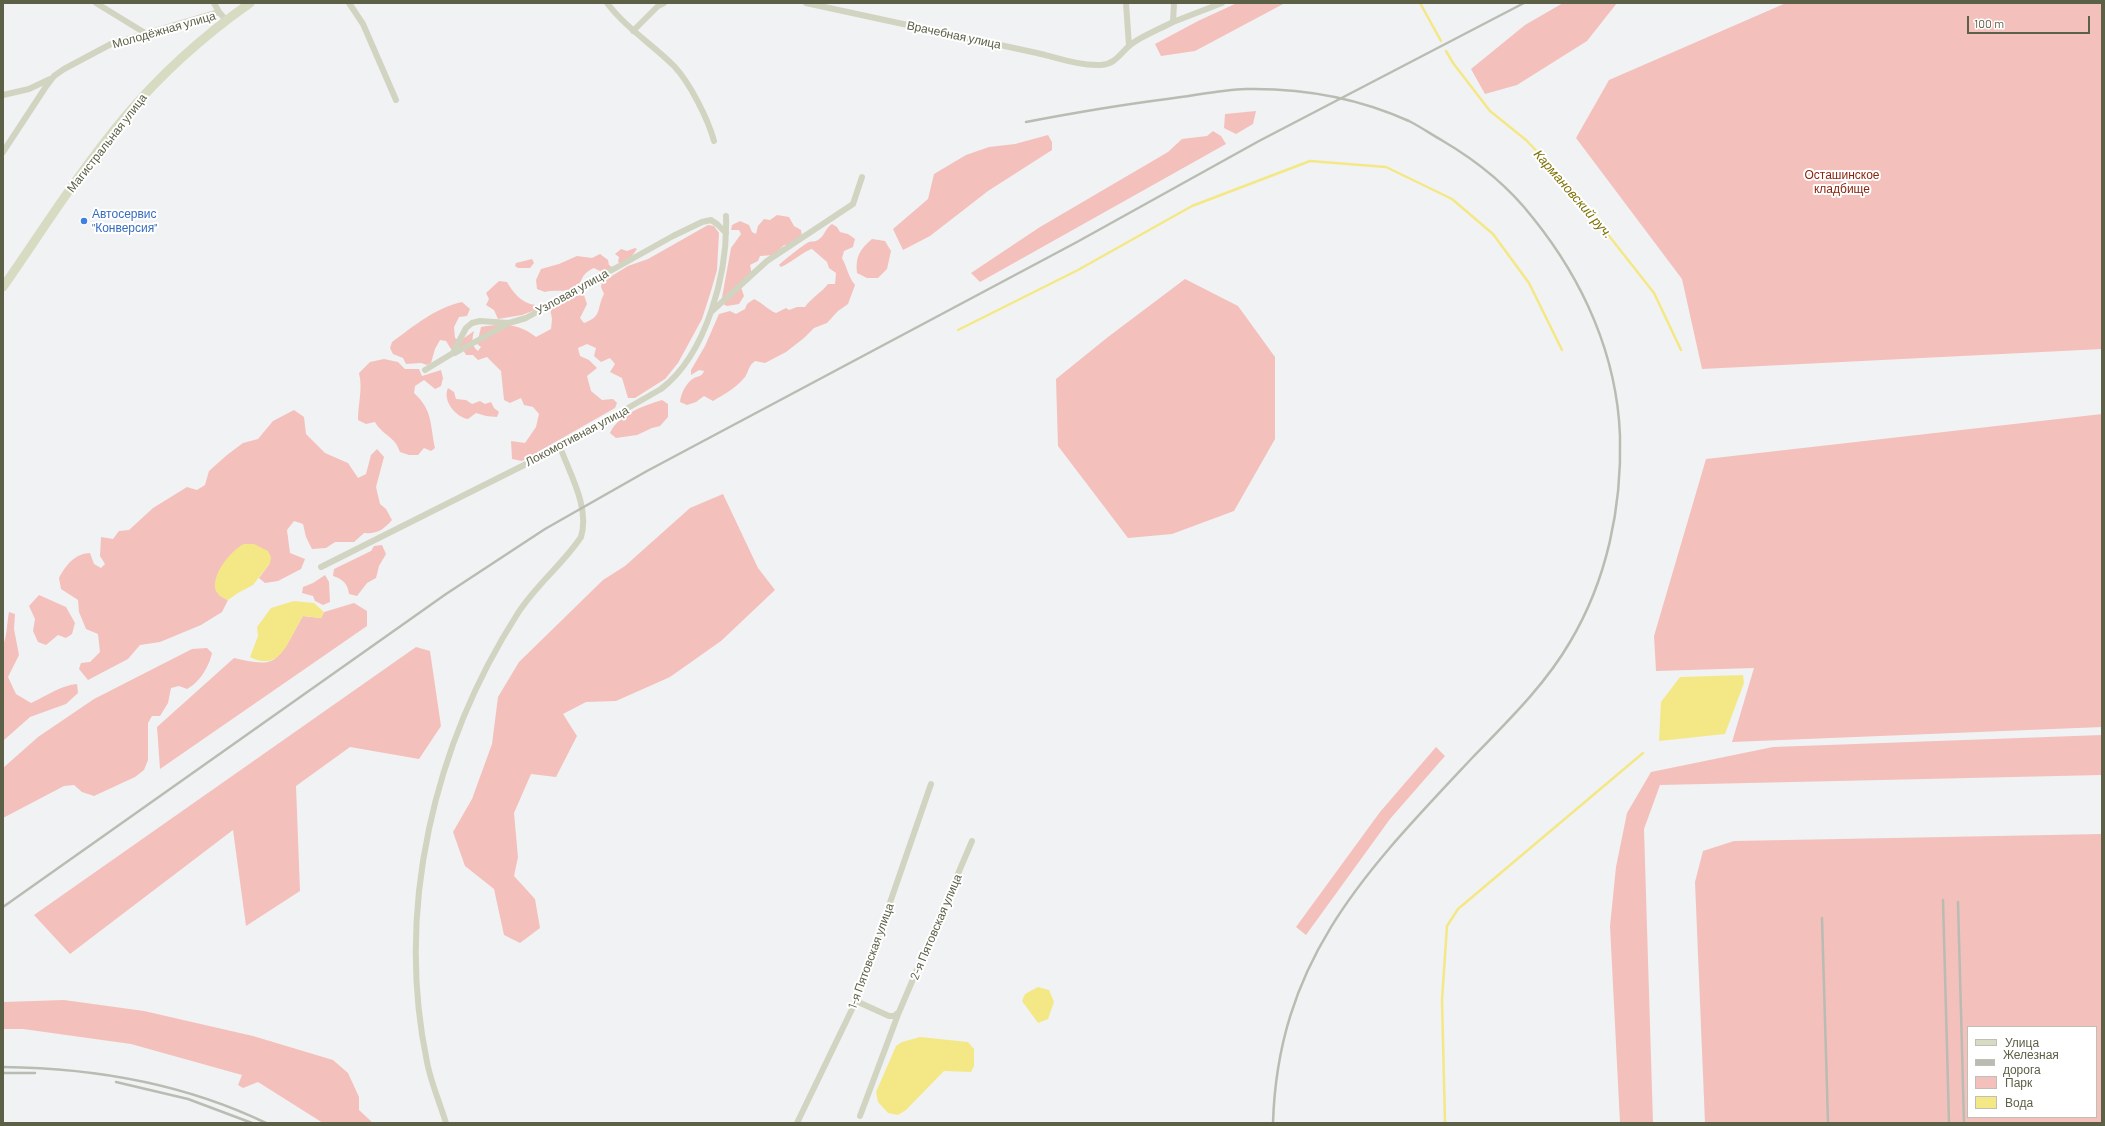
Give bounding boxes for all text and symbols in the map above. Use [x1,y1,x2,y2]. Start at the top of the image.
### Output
street label: Молодёжная улица [111,8,217,52]
scale bar [1969,8,2092,34]
text: 100 m [1974,16,2004,30]
street label: Врачебная улица [906,18,1002,52]
street label: Магистральная улица [64,91,150,195]
water label: Кармановский руч. [1530,147,1616,241]
park label: Осташинское кладбище [1804,168,1880,196]
place label: Автосервис "Конверсия" [92,207,157,235]
marker: Автосервис "Конверсия" [79,216,89,226]
street label: Узловая улица [533,266,611,318]
street label: Локомотивная улица [523,403,631,469]
street label: 2-я Пятовская улица [907,872,965,982]
street label: 1-я Пятовская улица [845,901,897,1011]
legend [1967,1026,2097,1118]
text: Улица [2005,1035,2039,1049]
text: Железная дорога [2003,1047,2059,1076]
text: Парк [2005,1075,2032,1089]
text: Вода [2005,1095,2033,1109]

